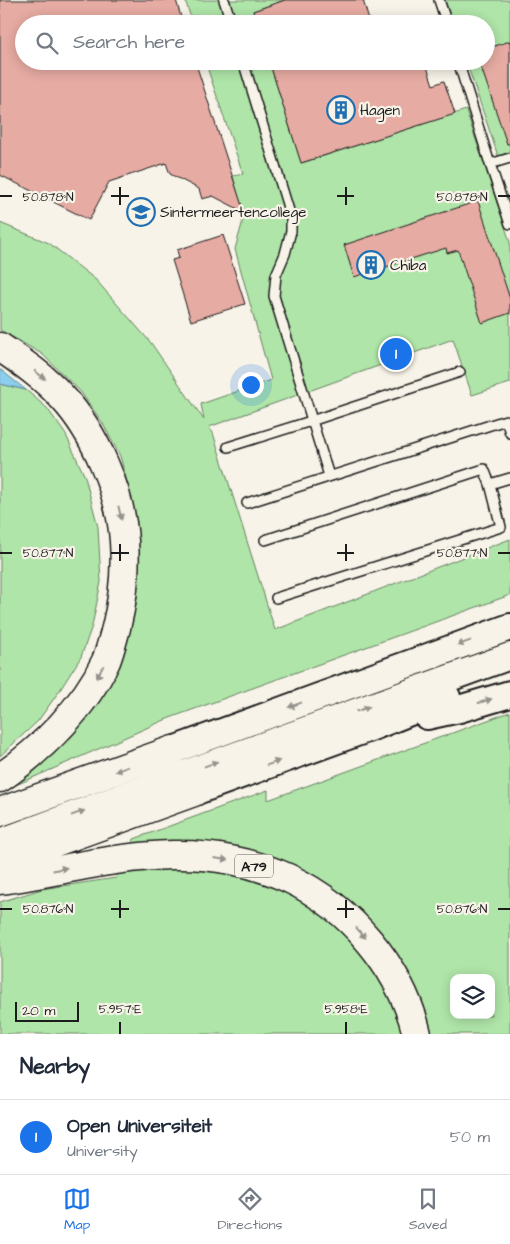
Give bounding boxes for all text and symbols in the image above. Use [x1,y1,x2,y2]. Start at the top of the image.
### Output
search box [15,15,495,70]
icon: search [33,29,61,57]
text: Search here [73,29,185,56]
building icon: Hagen [326,95,356,125]
place label: Hagen [360,100,401,122]
text: 50.878°N [23,189,74,206]
text: 50.878°N [437,189,488,206]
school or university icon: Sintermeertencollege [126,197,156,227]
place label: Sintermeertencollege [160,202,306,224]
building icon: Chiba [356,250,386,280]
place label: Chiba [390,255,427,276]
pin: 1 [380,335,412,373]
one-way arrow [33,370,46,381]
your location [238,372,264,398]
one-way arrow [116,506,124,521]
text: 50.877°N [23,545,74,562]
text: 50.877°N [437,545,488,562]
one-way arrow [456,639,471,647]
one-way arrow [96,664,104,679]
one-way arrow [478,697,493,705]
one-way arrow [287,701,302,709]
one-way arrow [356,705,371,712]
one-way arrow [266,759,281,767]
one-way arrow [203,760,218,767]
one-way arrow [114,765,129,773]
one-way arrow [71,809,86,816]
road number: A79 [235,854,273,878]
one-way arrow [213,855,229,863]
one-way arrow [52,865,68,873]
text: 50.876°N [23,901,74,918]
text: 50.876°N [437,901,488,918]
one-way arrow [356,927,367,940]
map controls [450,974,495,1019]
button: layers [450,974,495,1019]
scale bar [15,999,79,1022]
text: 20 m [22,1001,55,1021]
text: 5.957°E [99,1001,141,1018]
text: 5.958°E [324,1001,368,1018]
text: Nearby [20,1052,90,1081]
text: Open Universiteit [67,1113,212,1140]
text: 1 [35,1126,37,1148]
text: 50 m [450,1126,490,1148]
text: University [67,1140,138,1162]
tab: Map [63,1185,91,1235]
tab: Directions [217,1185,282,1235]
tab: Saved [409,1185,447,1235]

